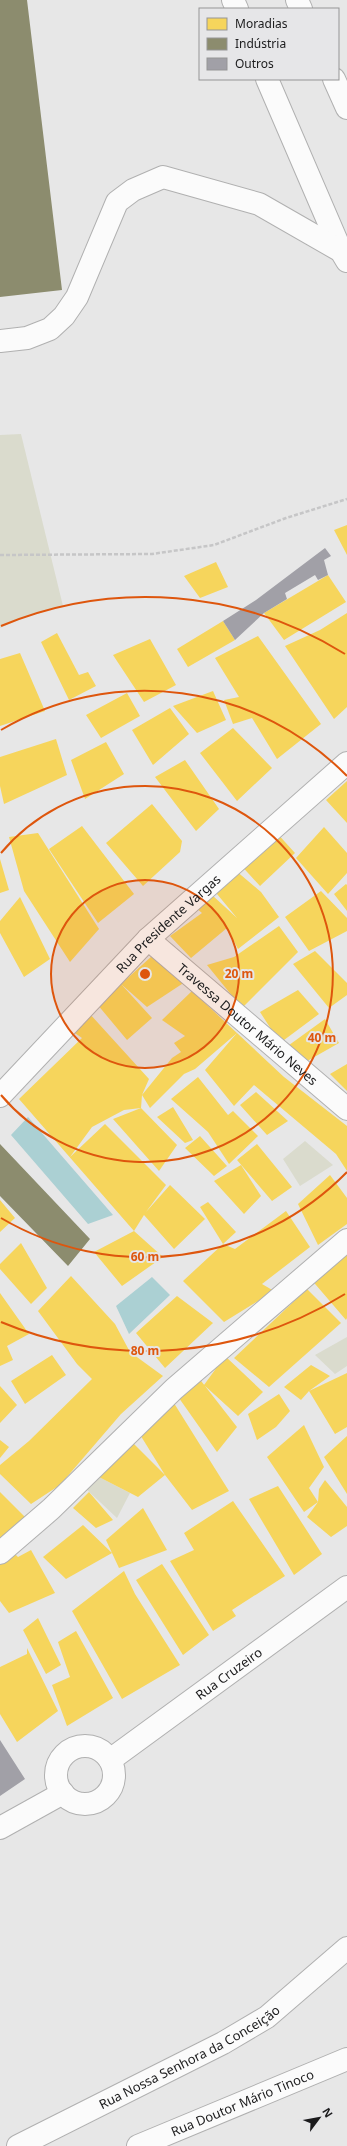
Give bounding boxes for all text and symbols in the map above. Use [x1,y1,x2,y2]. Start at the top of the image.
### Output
legend [199,8,339,80]
text: Moradias [235,15,288,32]
text: Indústria [235,35,286,52]
text: Outros [235,55,274,72]
street label: Rua Presidente Vargas [112,870,224,977]
street label: Travessa Doutor Mário Neves [174,959,322,1089]
text: 20 m [225,965,253,982]
centre of rings [138,967,152,981]
text: 40 m [308,1029,336,1046]
text: 60 m [131,1248,159,1265]
text: 80 m [131,1342,159,1359]
street label: Rua Cruzeiro [192,1643,266,1704]
street label: Rua Nossa Senhora da Conceição [96,2001,284,2113]
street label: Rua Doutor Mário Tinoco [168,2065,317,2140]
north arrow [299,2098,339,2138]
text: N [319,2105,337,2120]

